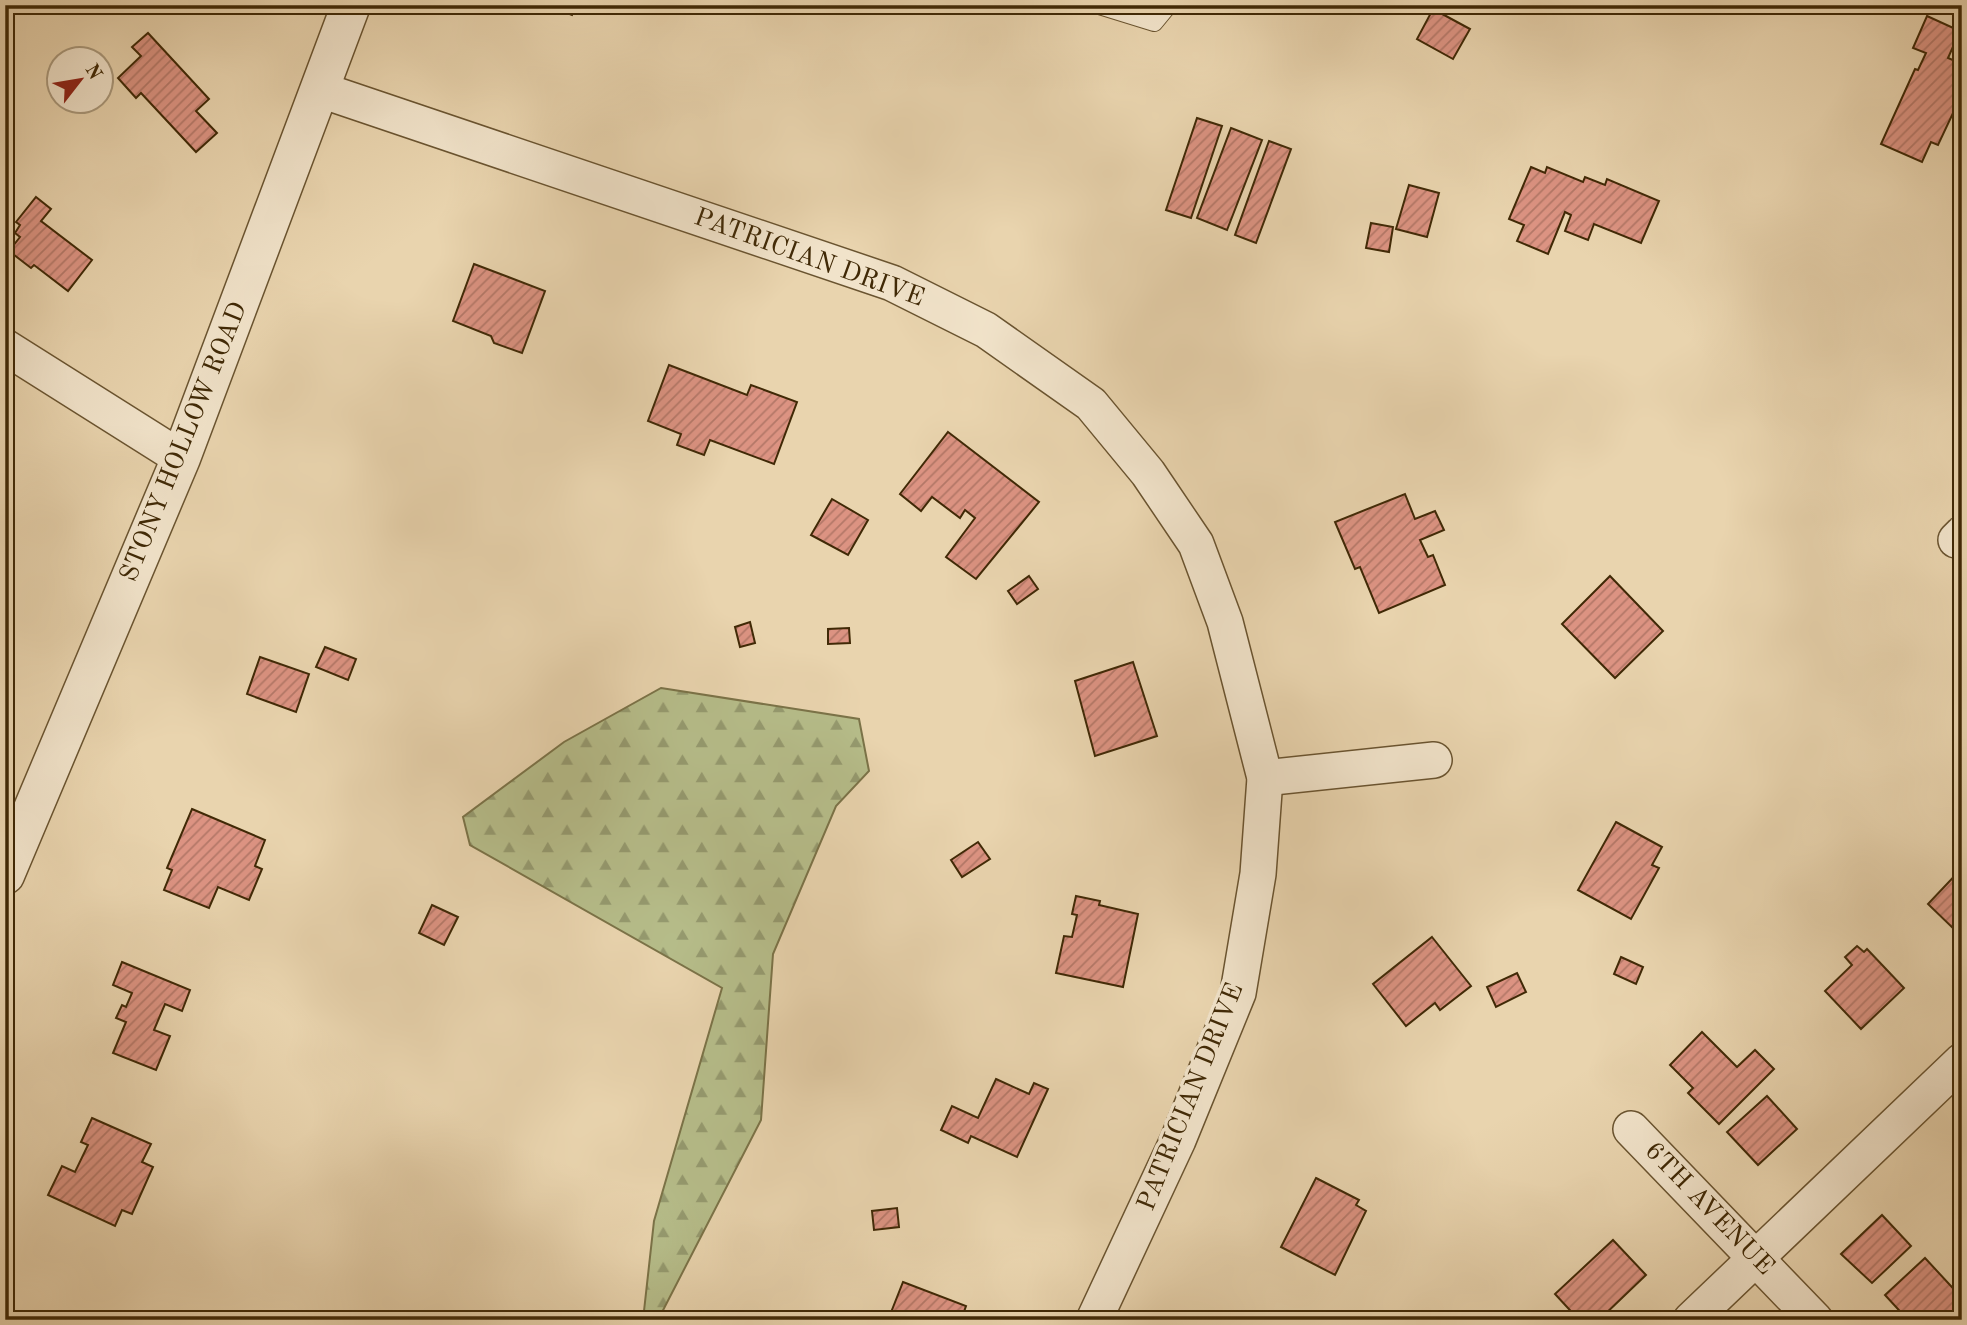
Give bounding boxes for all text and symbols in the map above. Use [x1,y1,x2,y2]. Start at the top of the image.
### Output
north arrow [46,46,116,116]
text: N [81,61,105,84]
street label: PATRICIAN DRIVE [690,204,928,312]
street label: STONY HOLLOW ROAD [116,298,252,586]
street label: PATRICIAN DRIVE [1133,980,1249,1214]
street label: 6TH AVENUE [1639,1138,1779,1280]

